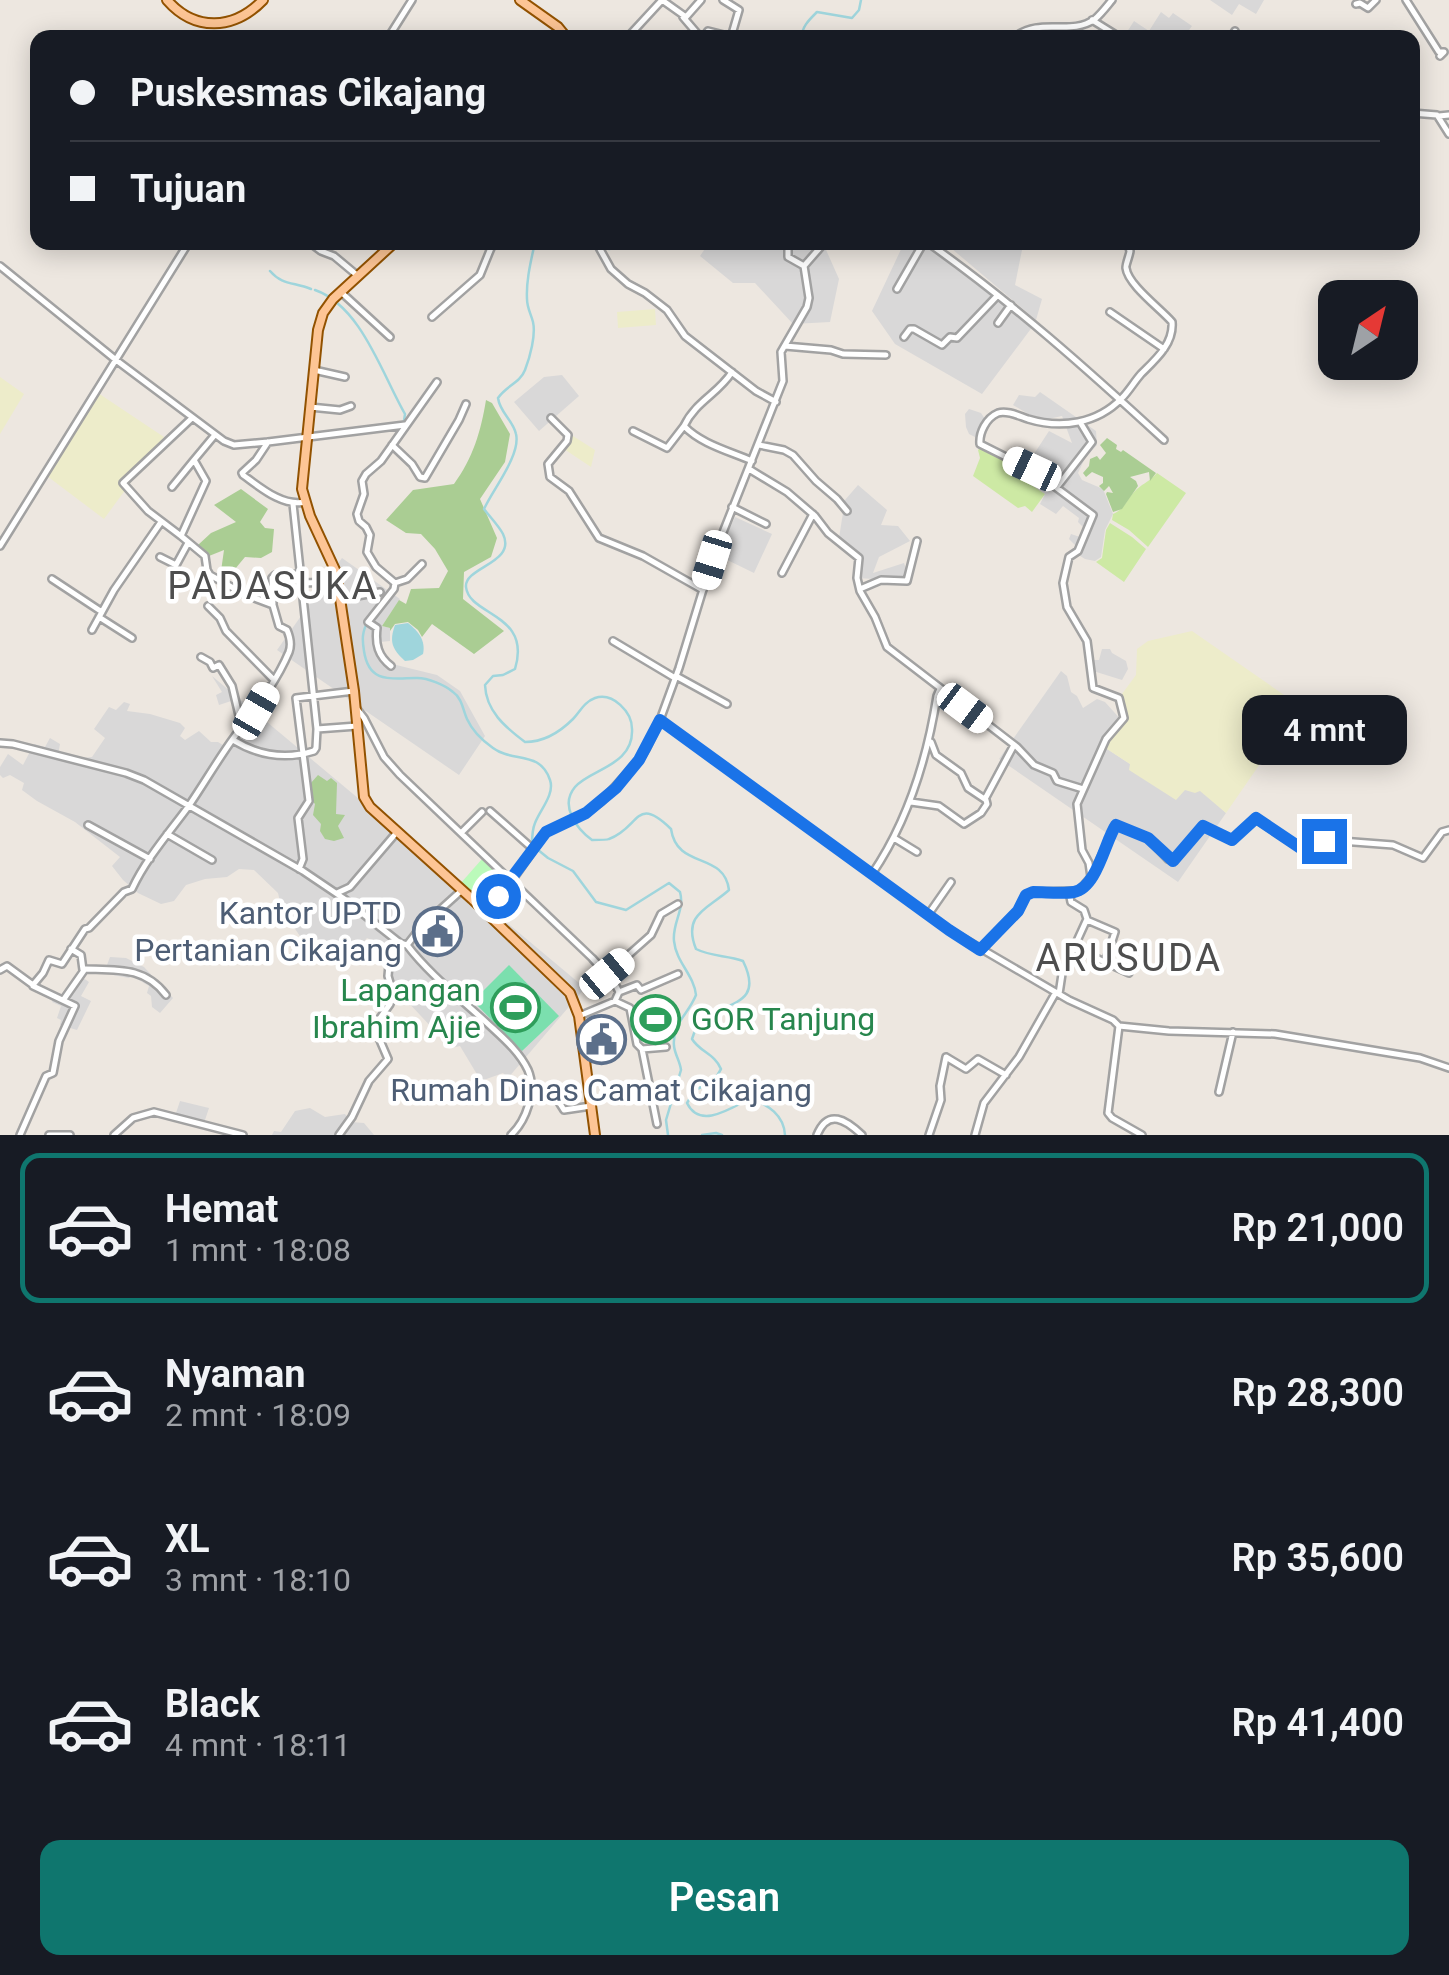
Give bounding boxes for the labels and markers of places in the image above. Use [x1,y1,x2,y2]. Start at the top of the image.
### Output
place label: Kantor UPTD Pertanian Cikajang [134,894,402,969]
public building icon: Kantor UPTD Pertanian Cikajang [411,905,463,957]
place label: Lapangan Ibrahim Ajie [312,971,481,1046]
sports icon: Lapangan Ibrahim Ajie [490,982,542,1034]
sports icon: GOR Tanjung [630,993,682,1045]
place label: GOR Tanjung [691,1000,875,1038]
public building icon: Rumah Dinas Camat Cikajang [575,1014,627,1066]
place label: Rumah Dinas Camat Cikajang [390,1071,812,1109]

